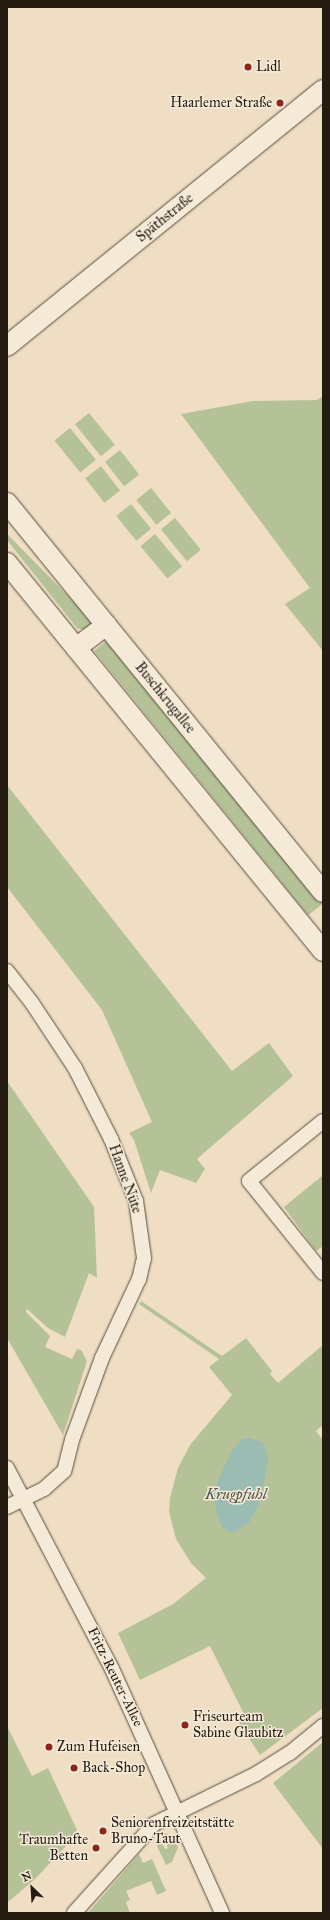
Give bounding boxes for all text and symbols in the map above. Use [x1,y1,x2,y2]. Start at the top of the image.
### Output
place label: Lidl [256,59,281,75]
marker: Lidl [243,62,253,72]
place label: Haarlemer Straße [170,95,272,111]
marker: Haarlemer Straße [275,98,285,108]
street label: Späthstraße [133,190,197,246]
street label: Buschkrugallee [131,659,199,737]
street label: Hanne Nüte [105,1142,145,1216]
water label: Krugpfuhl [205,1486,267,1504]
street label: Fritz-Reuter-Allee [84,1625,146,1729]
place label: Friseurteam Sabine Glaubitz [193,1709,283,1742]
marker: Friseurteam Sabine Glaubitz [180,1720,190,1730]
place label: Zum Hufeisen [57,1739,140,1755]
marker: Zum Hufeisen [44,1742,54,1752]
place label: Back-Shop [82,1760,145,1776]
marker: Back-Shop [69,1763,79,1773]
place label: Seniorenfreizeitstätte Bruno-Taut [111,1815,234,1848]
marker: Seniorenfreizeitstätte Bruno-Taut [98,1826,108,1836]
place label: Traumhafte Betten [19,1832,88,1864]
marker: Traumhafte Betten [91,1843,101,1853]
north arrow [12,1868,52,1908]
text: N [20,1869,34,1885]

